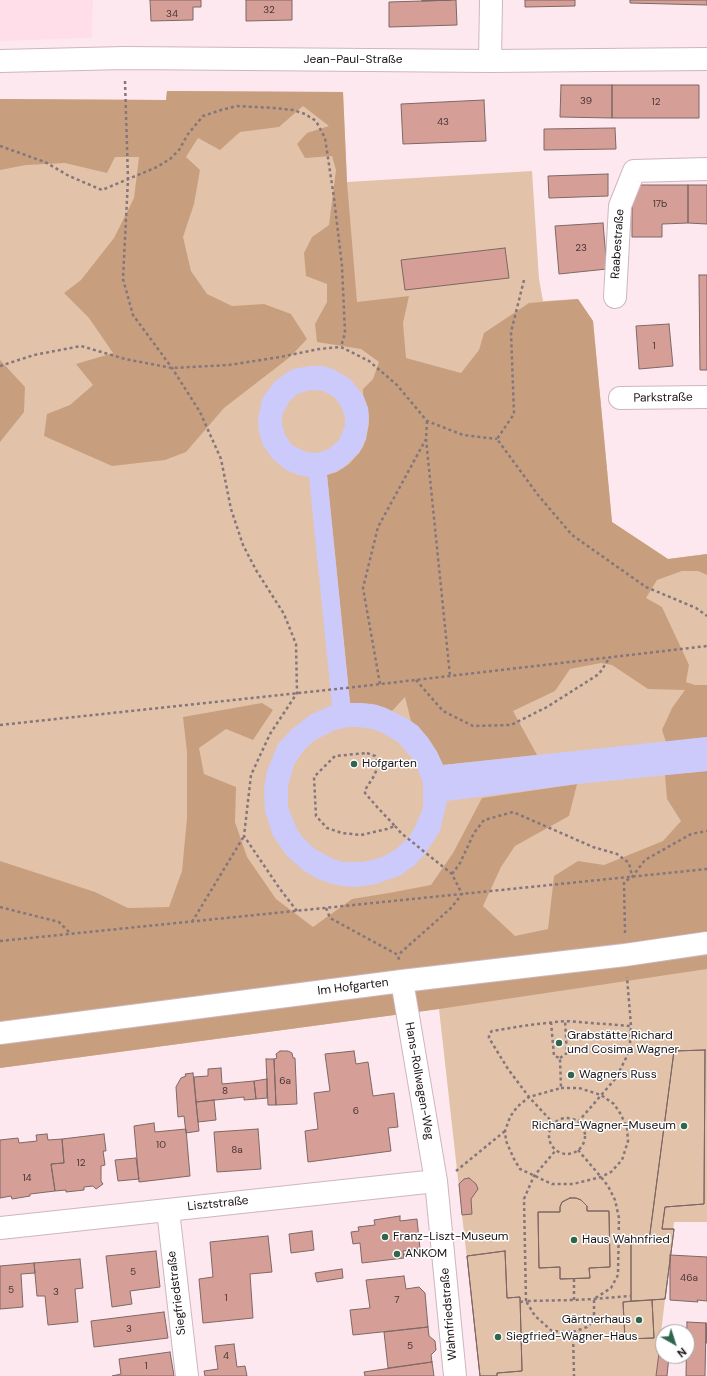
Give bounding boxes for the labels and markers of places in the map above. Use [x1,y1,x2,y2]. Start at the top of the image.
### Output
place label: Hofgarten [362,757,417,771]
marker: Hofgarten [349,759,359,769]
place label: Grabstätte Richard und Cosima Wagner [567,1029,679,1057]
marker: Grabstätte Richard und Cosima Wagner [554,1038,564,1048]
place label: Wagners Russ [579,1068,657,1082]
marker: Wagners Russ [566,1070,576,1080]
place label: Richard-Wagner-Museum [532,1119,676,1133]
marker: Richard-Wagner-Museum [679,1121,689,1131]
place label: Franz-Liszt-Museum [393,1230,509,1244]
marker: Franz-Liszt-Museum [380,1232,390,1242]
place label: Haus Wahnfried [582,1233,670,1247]
marker: Haus Wahnfried [569,1235,579,1245]
place label: ANKOM [405,1247,447,1261]
marker: ANKOM [392,1249,402,1259]
place label: Gärtnerhaus [562,1313,631,1327]
marker: Gärtnerhaus [634,1315,644,1325]
place label: Siegfried-Wagner-Haus [506,1330,638,1344]
marker: Siegfried-Wagner-Haus [493,1332,503,1342]

